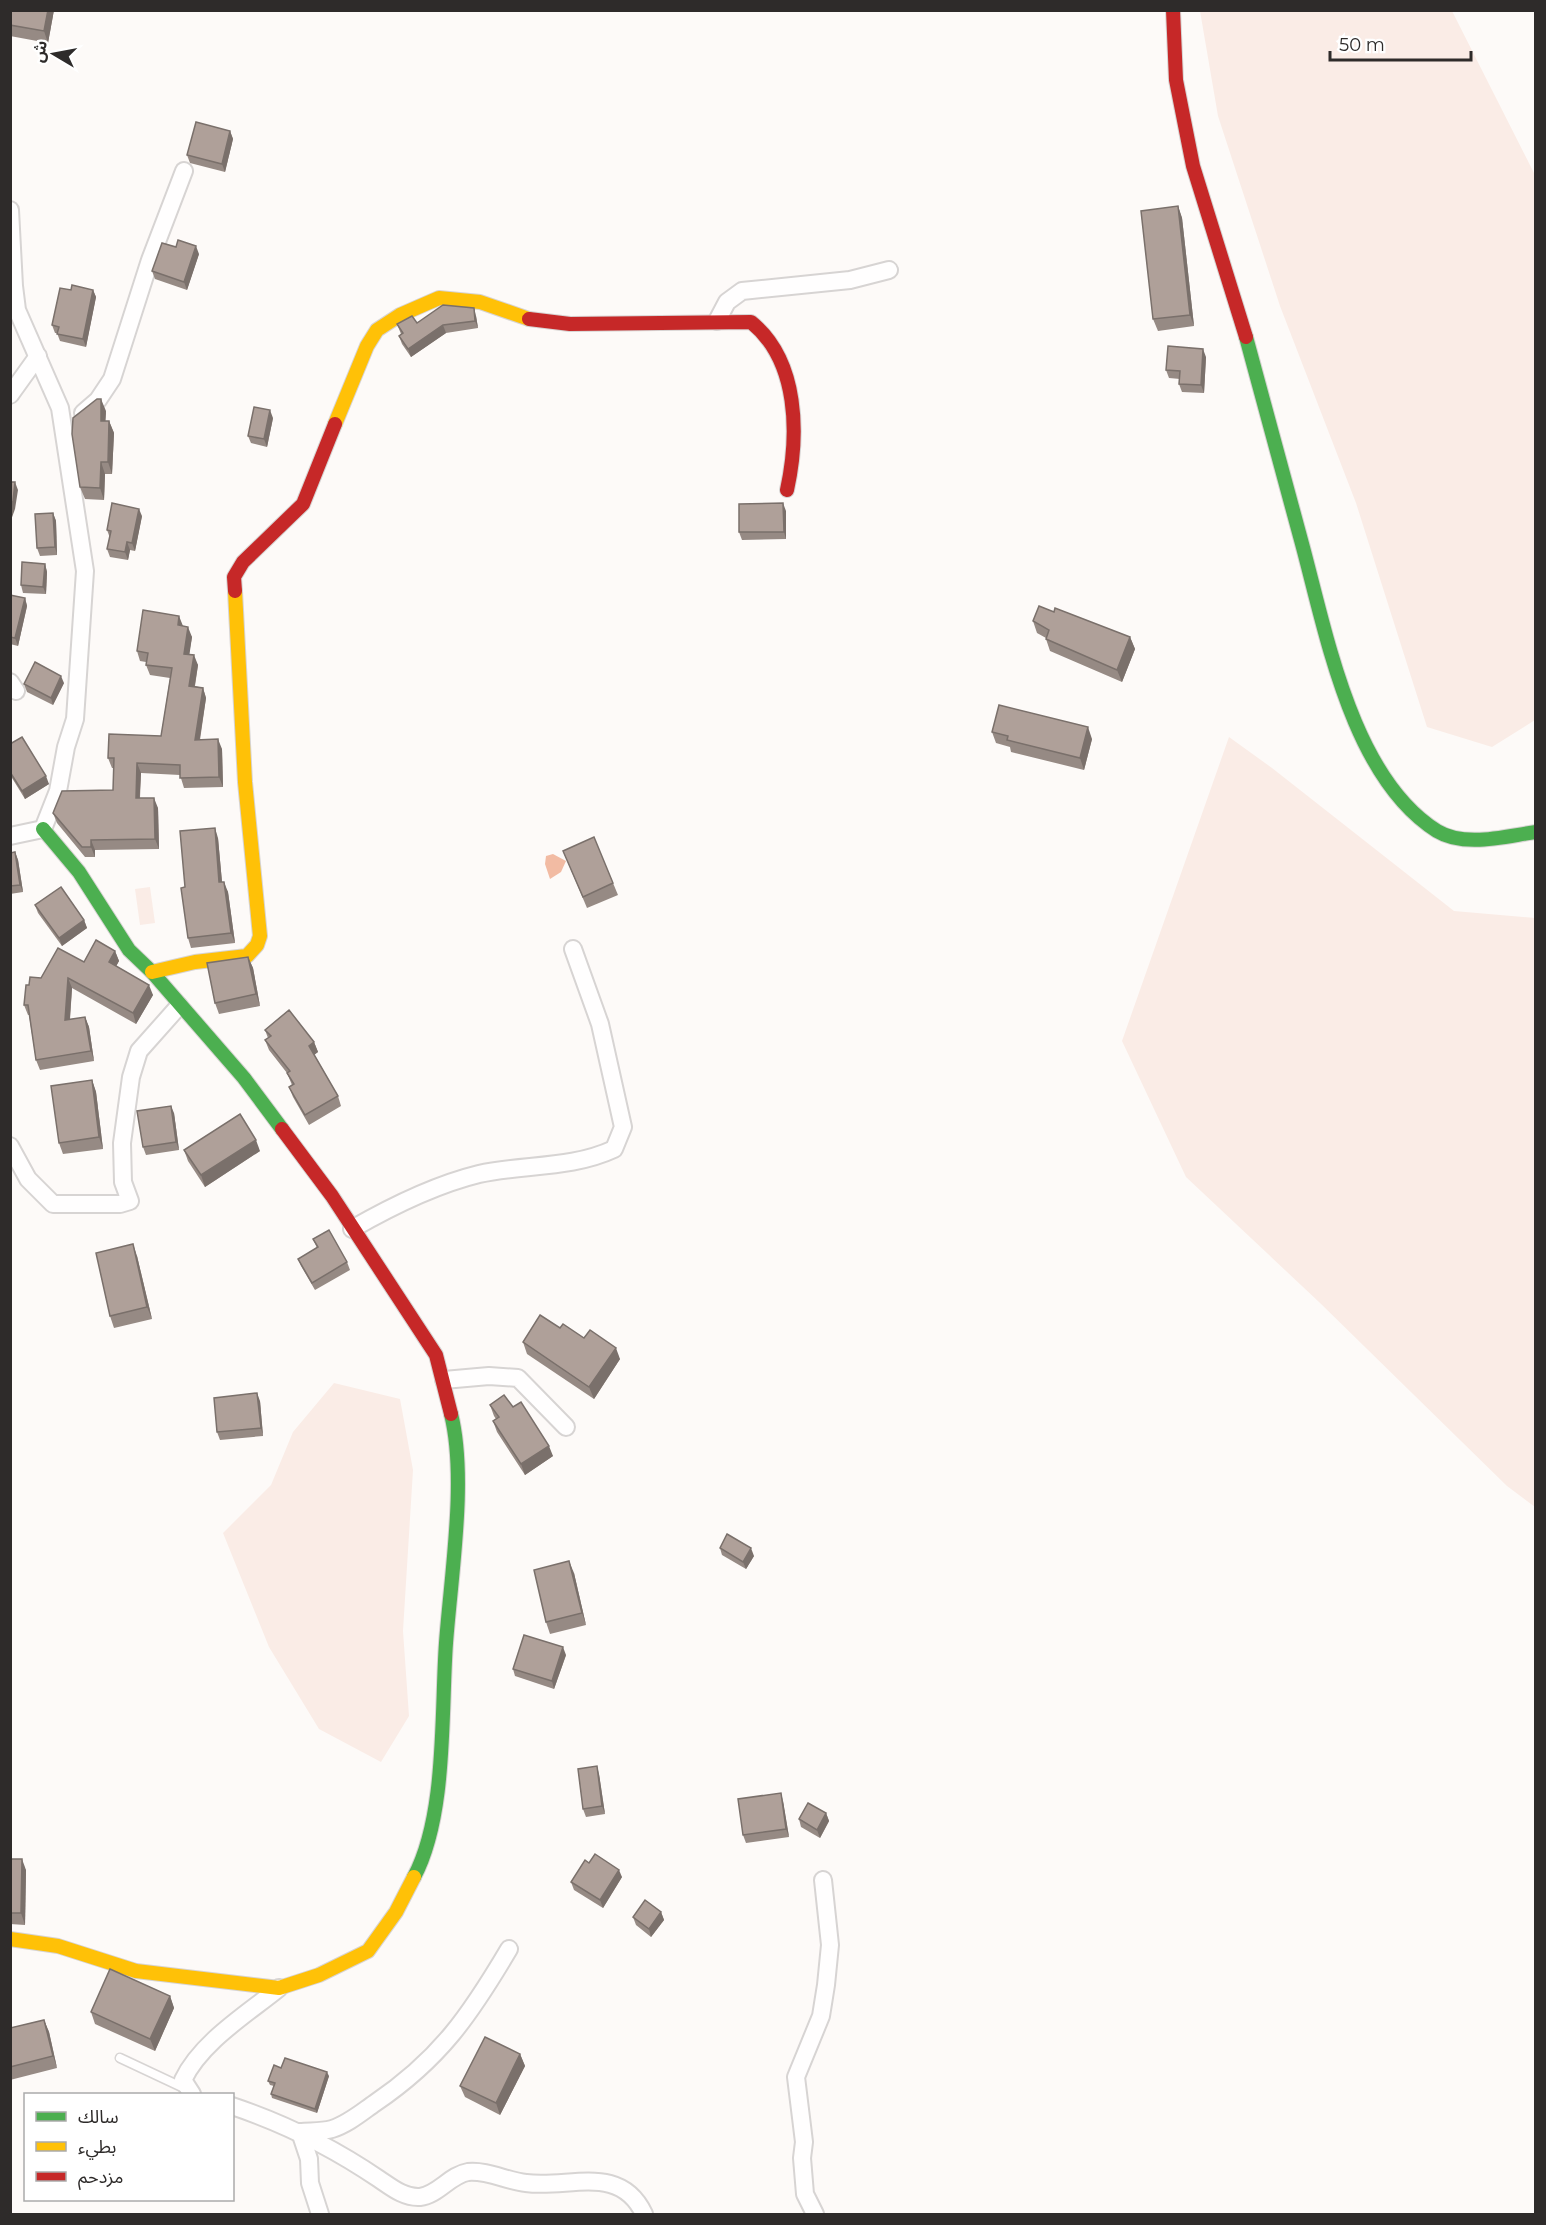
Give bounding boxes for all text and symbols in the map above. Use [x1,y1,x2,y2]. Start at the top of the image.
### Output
north arrow [24,24,84,84]
scale bar [1330,24,1471,62]
text: 50 m [1339,34,1385,56]
text: ش [28,39,51,64]
legend [24,2093,234,2201]
text: سالك [78,2106,119,2128]
text: بطيء [78,2136,116,2160]
text: مزدحم [78,2166,123,2190]

